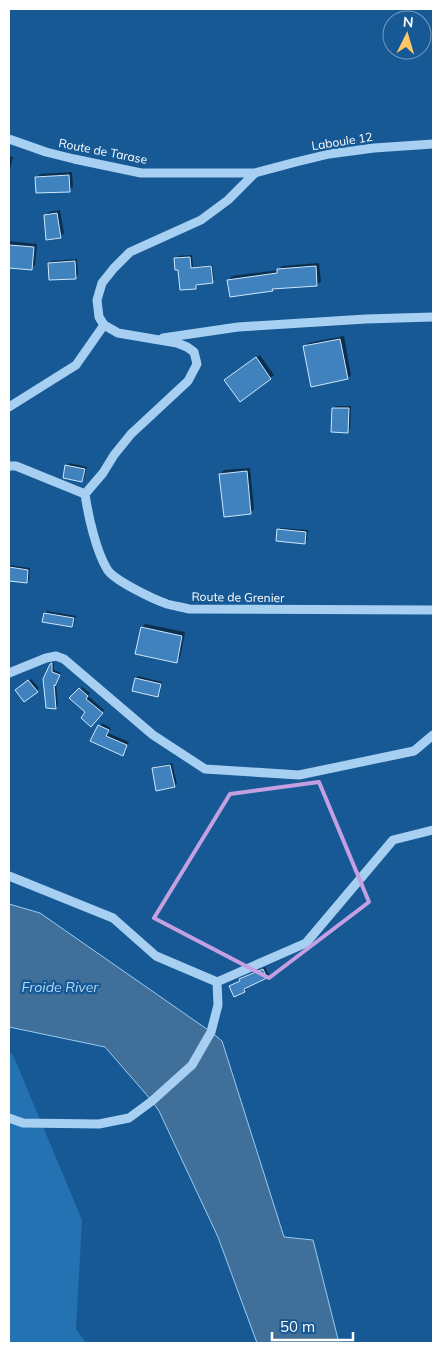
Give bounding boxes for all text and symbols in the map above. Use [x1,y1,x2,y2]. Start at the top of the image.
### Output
north arrow [382,10,432,60]
text: N [402,13,414,31]
street label: Laboule 12 [310,129,374,153]
street label: Route de Tarase [57,135,149,167]
street label: Route de Grenier [191,589,285,605]
water label: Froide River [22,978,99,996]
scale bar [272,1310,353,1342]
text: 50 m [280,1317,315,1336]

